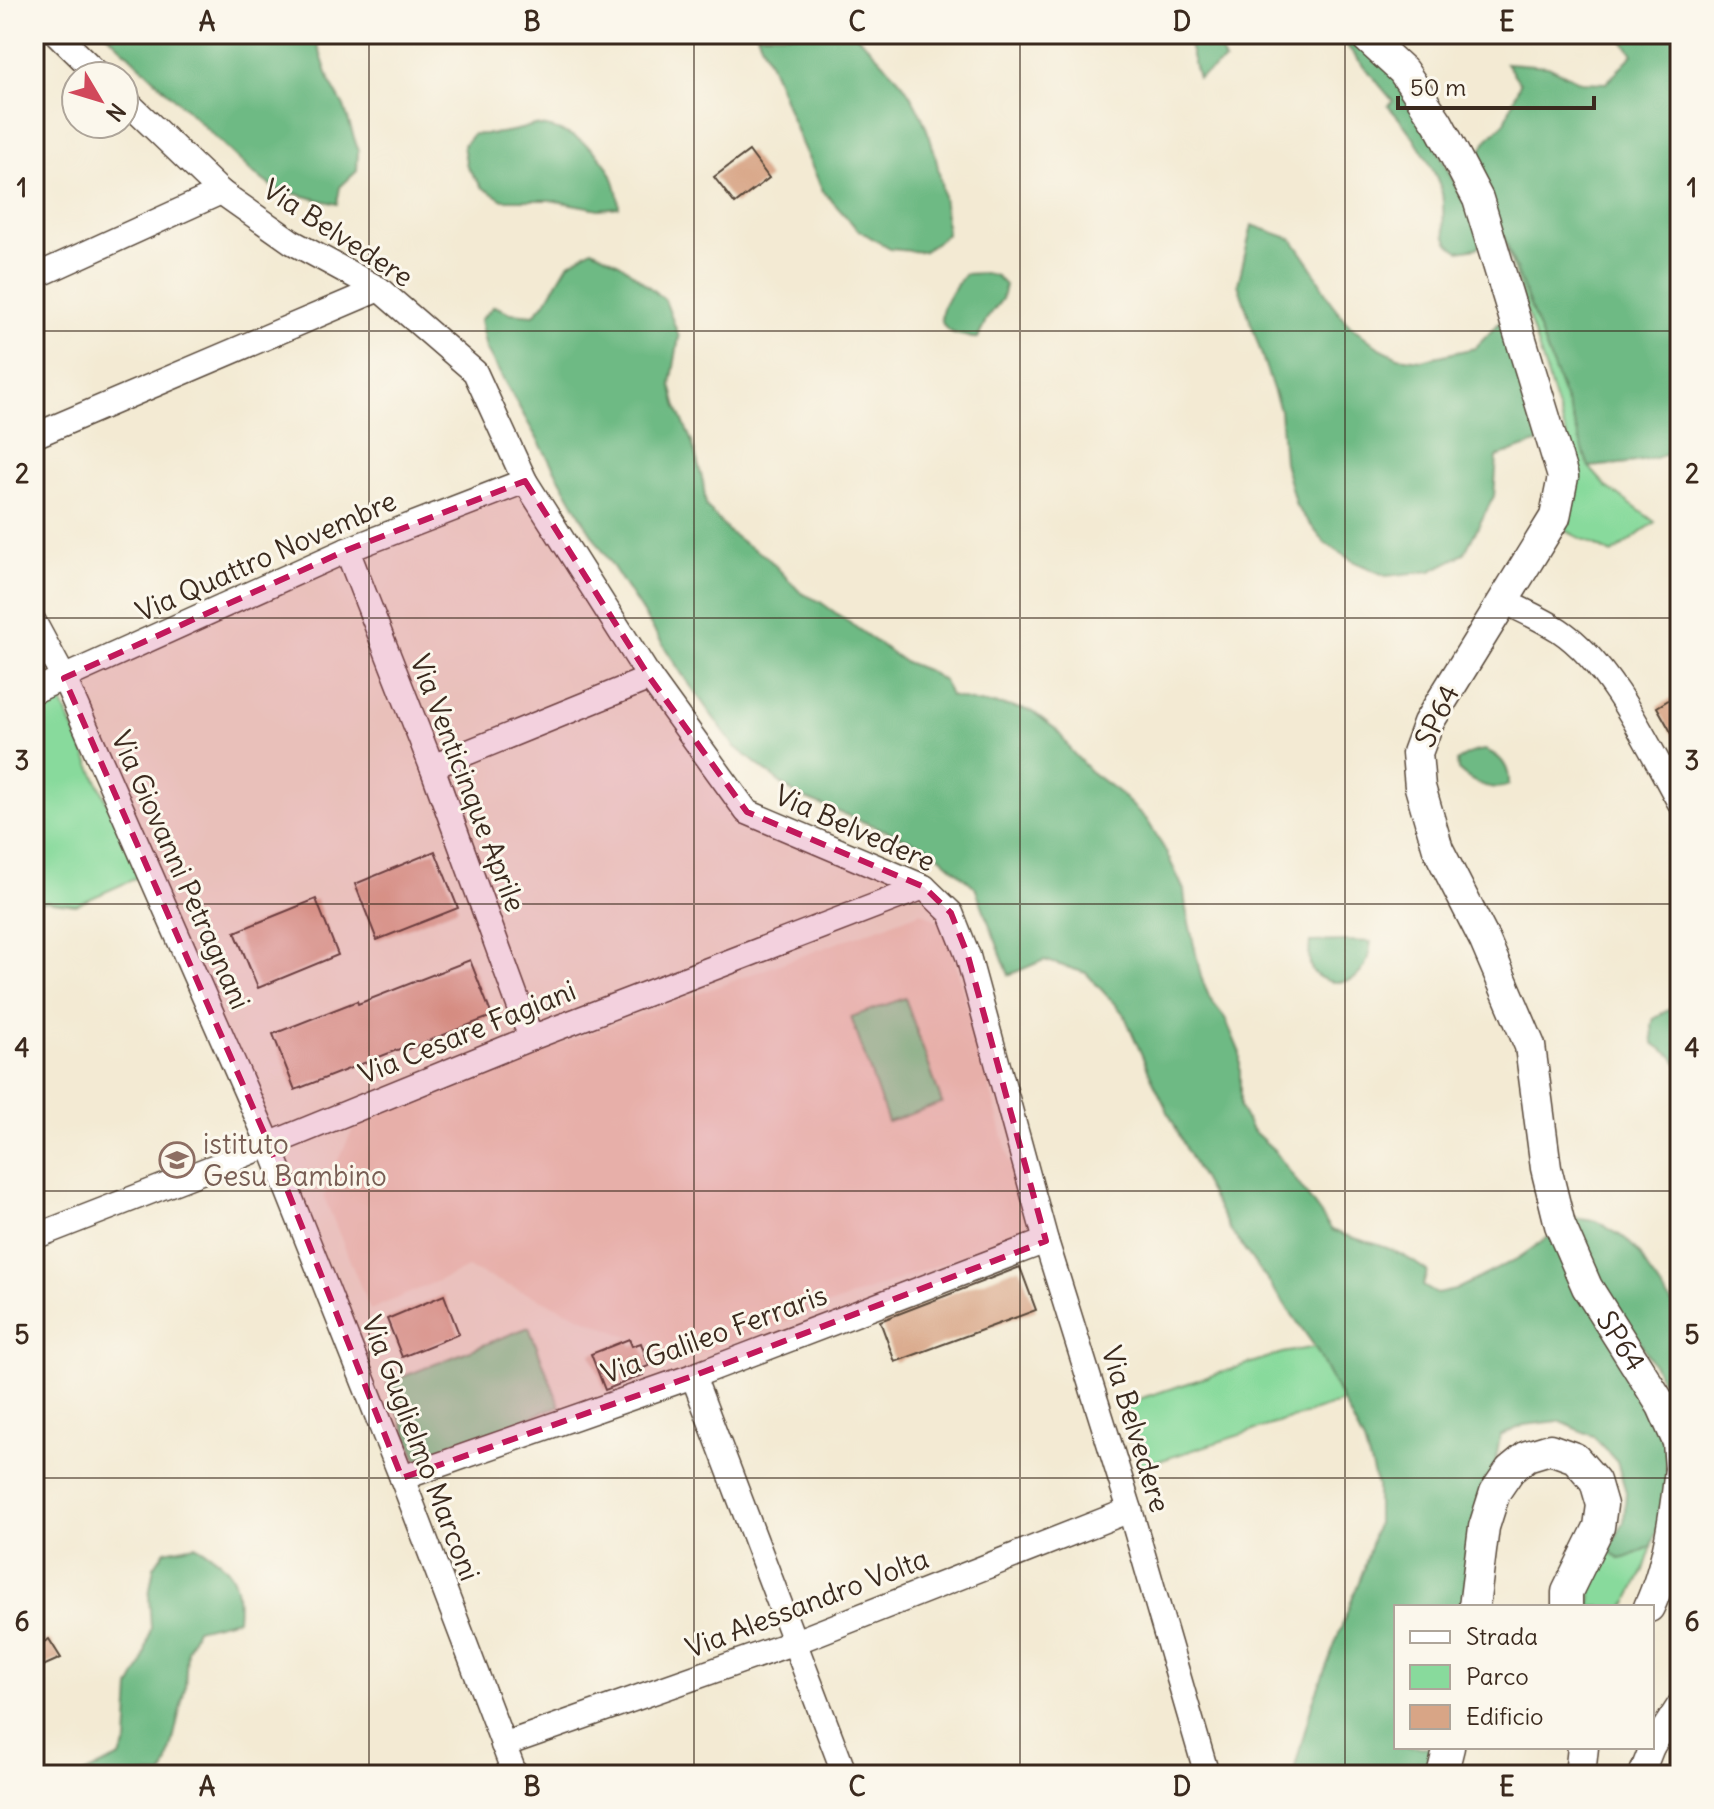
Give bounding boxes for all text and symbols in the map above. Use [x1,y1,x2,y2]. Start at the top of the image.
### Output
text: A [199,5,216,38]
text: B [523,5,541,38]
text: C [848,5,866,38]
text: D [1173,5,1191,38]
text: E [1499,5,1515,38]
north arrow [60,60,140,140]
scale bar [1398,60,1594,110]
text: 50 m [1410,72,1466,102]
text: N [100,98,131,127]
text: 1 [17,171,27,204]
street label: Via Belvedere [256,171,420,295]
text: 1 [1687,171,1697,204]
text: 2 [15,457,29,490]
text: 2 [1685,457,1699,490]
street label: Via Quattro Novembre [130,482,402,630]
street label: Via Venticinque Aprile [402,649,534,917]
street label: SP64 [1407,679,1467,753]
street label: Via Giovanni Petragnani [103,725,259,1015]
text: 3 [15,744,29,777]
text: 3 [1685,744,1699,777]
street label: Via Belvedere [769,777,941,879]
street label: Via Cesare Fagiani [353,972,581,1092]
text: 4 [14,1031,30,1064]
text: 4 [1684,1031,1700,1064]
place label: istituto Gesu Bambino [203,1126,387,1194]
school or university icon: istituto Gesu Bambino [158,1141,196,1179]
street label: Via Galileo Ferraris [596,1277,832,1391]
street label: SP64 [1589,1304,1654,1378]
street label: Via Guglielmo Marconi [354,1310,488,1586]
text: 5 [15,1318,30,1351]
text: 5 [1685,1318,1700,1351]
street label: Via Belvedere [1094,1342,1178,1516]
street label: Via Alessandro Volta [680,1540,934,1666]
text: 6 [14,1605,30,1638]
legend [1394,1605,1654,1749]
text: 6 [1684,1605,1700,1638]
text: Strada [1466,1621,1538,1651]
text: Parco [1466,1661,1529,1691]
text: Edificio [1466,1701,1544,1731]
text: A [199,1770,216,1803]
text: B [523,1770,541,1803]
text: C [848,1770,866,1803]
text: D [1173,1770,1191,1803]
text: E [1499,1770,1515,1803]

